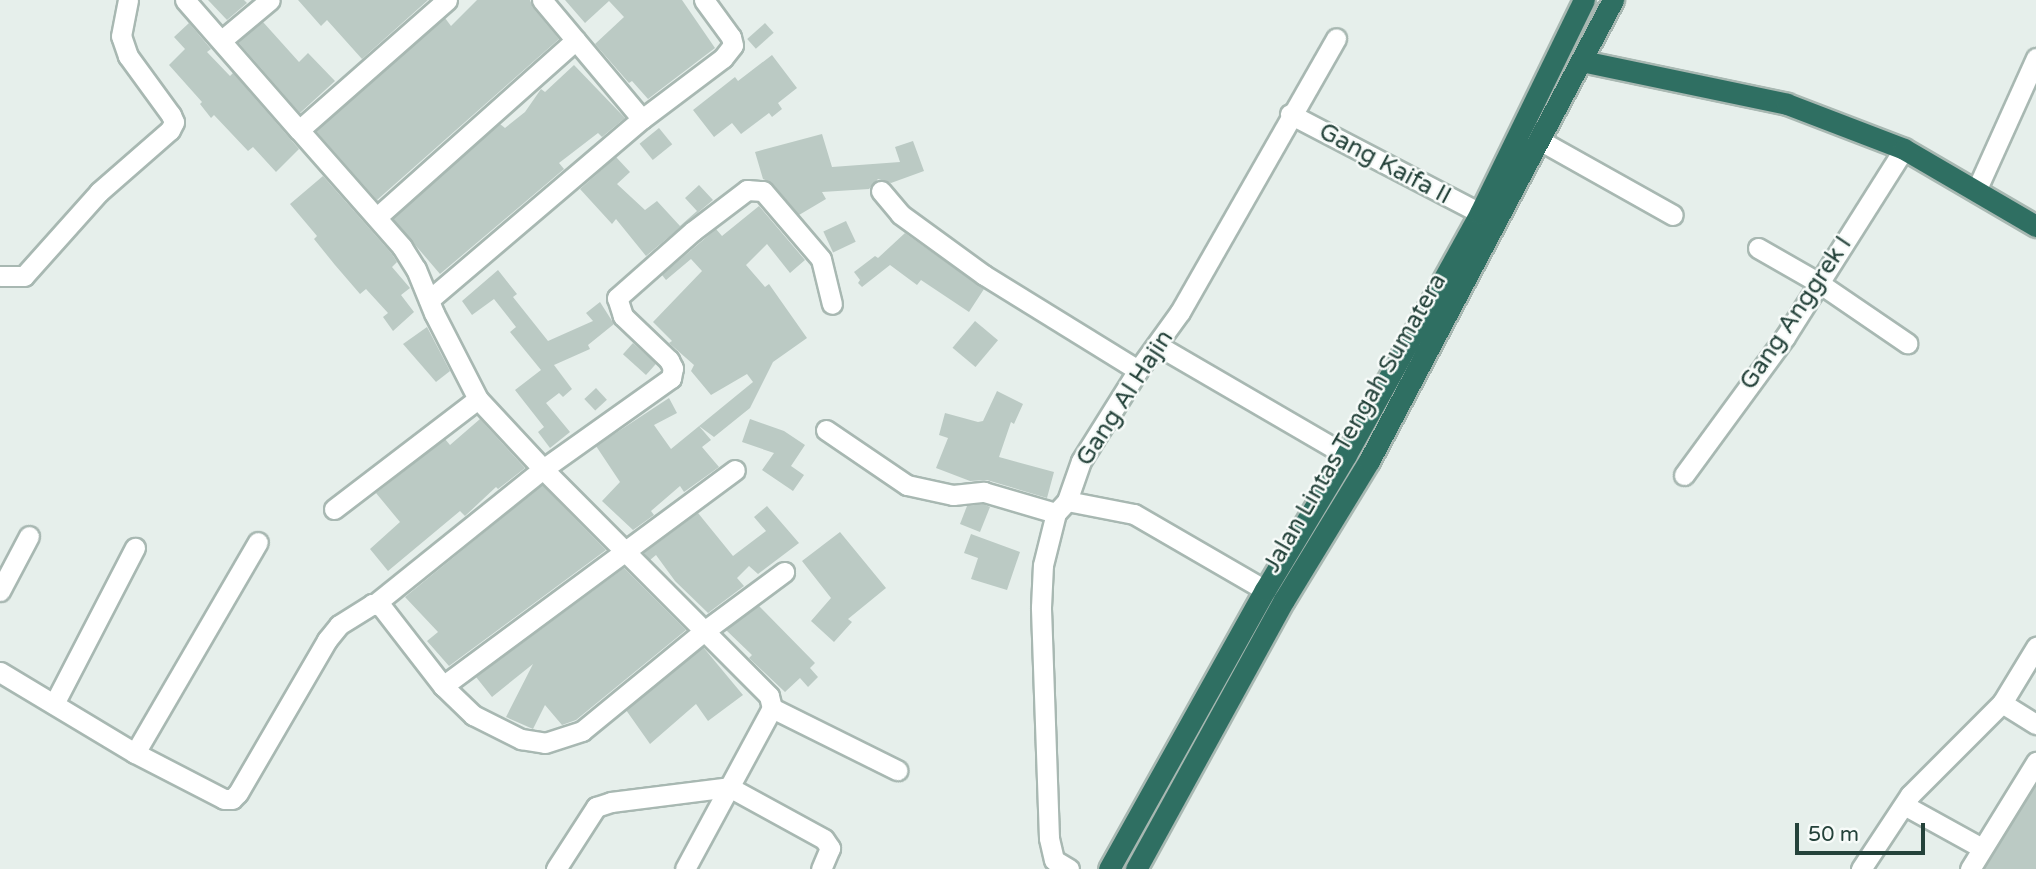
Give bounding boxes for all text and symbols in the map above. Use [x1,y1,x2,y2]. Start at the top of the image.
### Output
street label: Gang Kaifa II [1314,117,1456,211]
street label: Gang Anggrek I [1734,231,1858,395]
street label: Jalan Lintas Tengah Sumatera [1258,269,1452,577]
street label: Gang Al Hajin [1070,325,1180,471]
scale bar [1798,810,1927,854]
text: 50 m [1808,822,1859,847]

